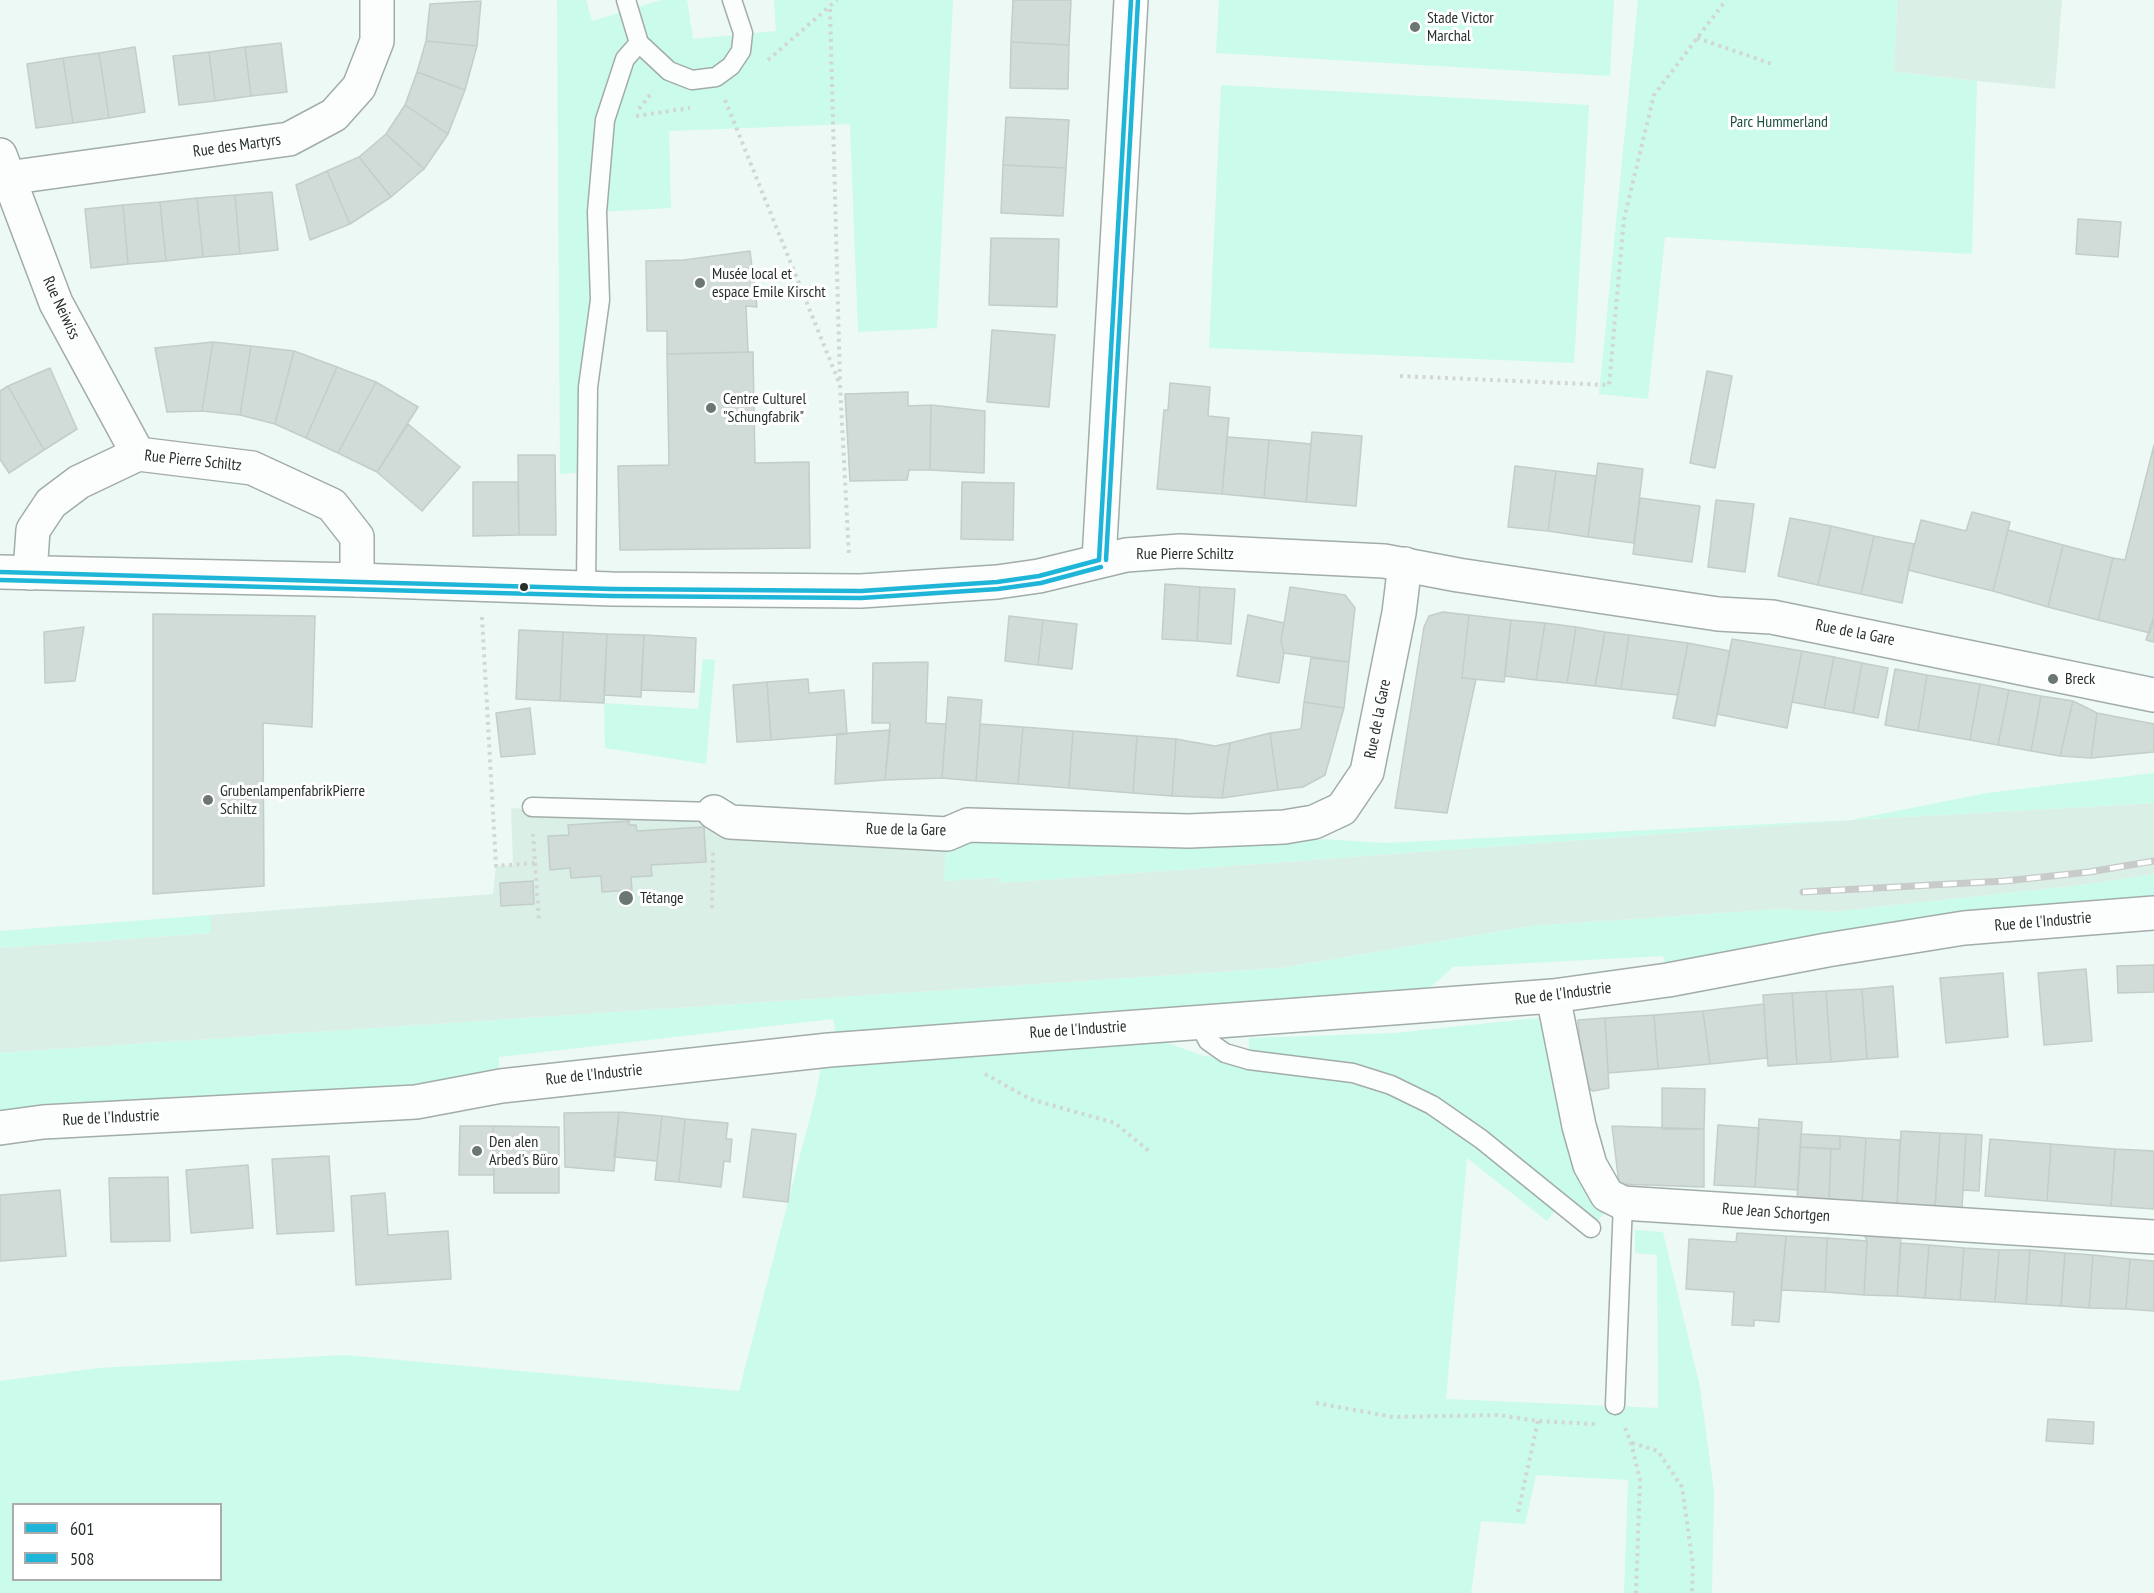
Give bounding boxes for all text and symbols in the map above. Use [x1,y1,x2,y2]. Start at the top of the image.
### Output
place label: Stade Victor Marchal [1427,8,1494,46]
marker: Stade Victor Marchal [1408,20,1422,34]
park label: Parc Hummerland [1730,112,1828,132]
street label: Rue des Martyrs [192,130,282,162]
place label: Musée local et espace Emile Kirscht [712,264,826,302]
street label: Rue Neiwiss [38,274,84,342]
marker: Musée local et espace Emile Kirscht [693,276,707,290]
place label: Centre Culturel "Schungfabrik" [723,389,806,427]
marker: Centre Culturel "Schungfabrik" [704,401,718,415]
street label: Rue Pierre Schiltz [143,446,243,476]
street label: Rue Pierre Schiltz [1136,544,1234,564]
unlabelled marker [518,581,530,593]
street label: Rue de la Gare [1814,616,1896,650]
place label: Breck [2065,669,2095,689]
marker: Breck [2046,672,2060,686]
street label: Rue de la Gare [1361,678,1395,760]
place label: GrubenlampenfabrikPierre Schiltz [220,781,365,819]
marker: GrubenlampenfabrikPierre Schiltz [201,793,215,807]
street label: Rue de la Gare [866,820,946,840]
place label: Tétange [640,888,684,908]
marker: Tétange [617,889,635,907]
street label: Rue de l'Industrie [1994,908,2092,936]
street label: Rue de l'Industrie [1514,979,1612,1009]
street label: Rue de l'Industrie [1029,1017,1127,1043]
street label: Rue de l'Industrie [545,1060,643,1090]
street label: Rue de l'Industrie [62,1106,160,1130]
place label: Den alen Arbed's Büro [489,1132,558,1170]
marker: Den alen Arbed's Büro [470,1144,484,1158]
street label: Rue Jean Schortgen [1721,1200,1831,1226]
legend [12,1503,222,1581]
text: 601 [70,1517,94,1540]
text: 508 [70,1547,94,1570]

